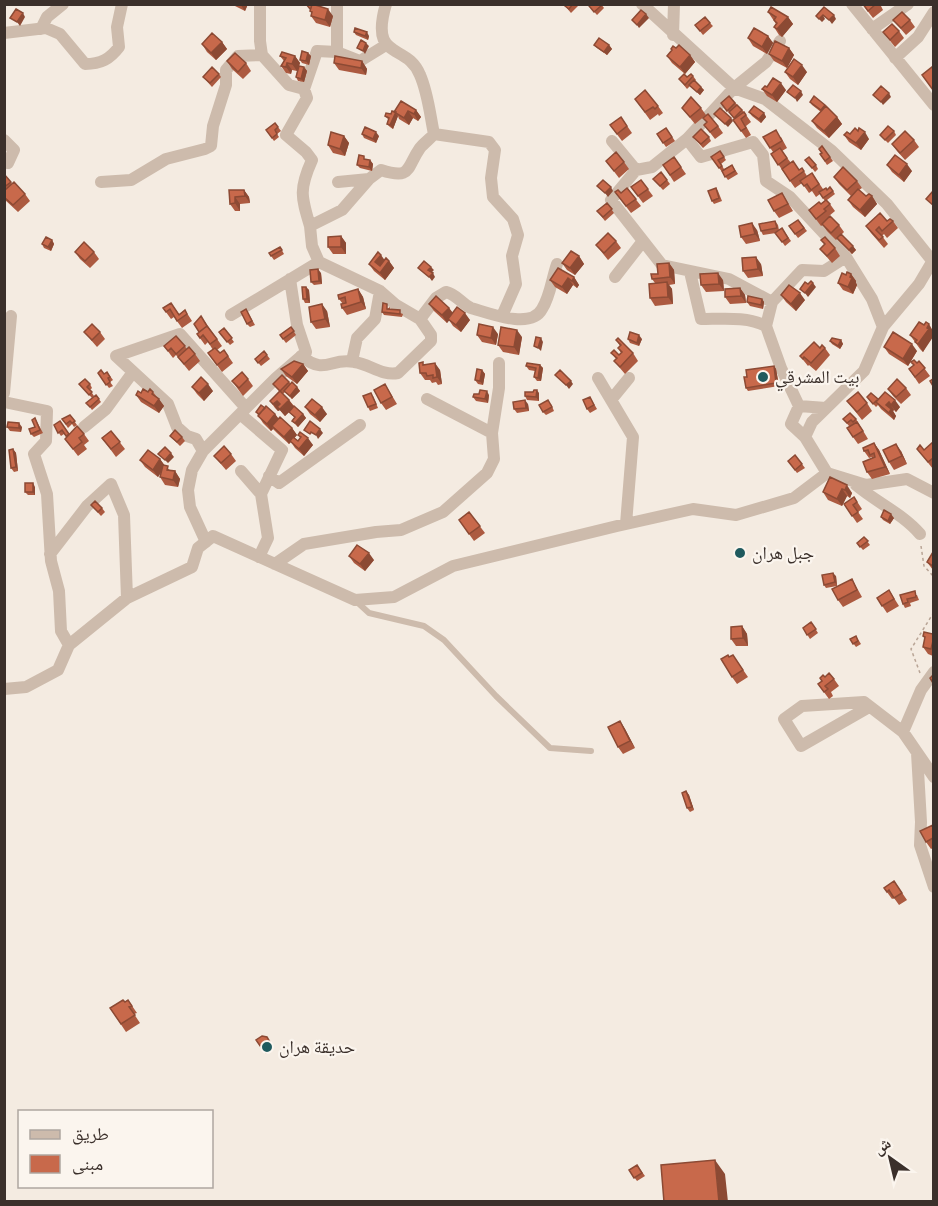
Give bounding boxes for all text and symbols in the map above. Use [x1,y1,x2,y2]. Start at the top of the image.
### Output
place label: بيت المشرقي [775,365,859,392]
marker: بيت المشرقي [756,370,770,384]
place label: جبل هران [752,541,814,564]
marker: جبل هران [733,546,747,560]
place label: حديقة هران [279,1035,355,1058]
marker: حديقة هران [260,1040,274,1054]
legend [18,1110,213,1188]
text: طريق [72,1122,109,1145]
north arrow [860,1128,920,1188]
text: ش [869,1133,894,1159]
text: مبنى [72,1152,103,1175]

